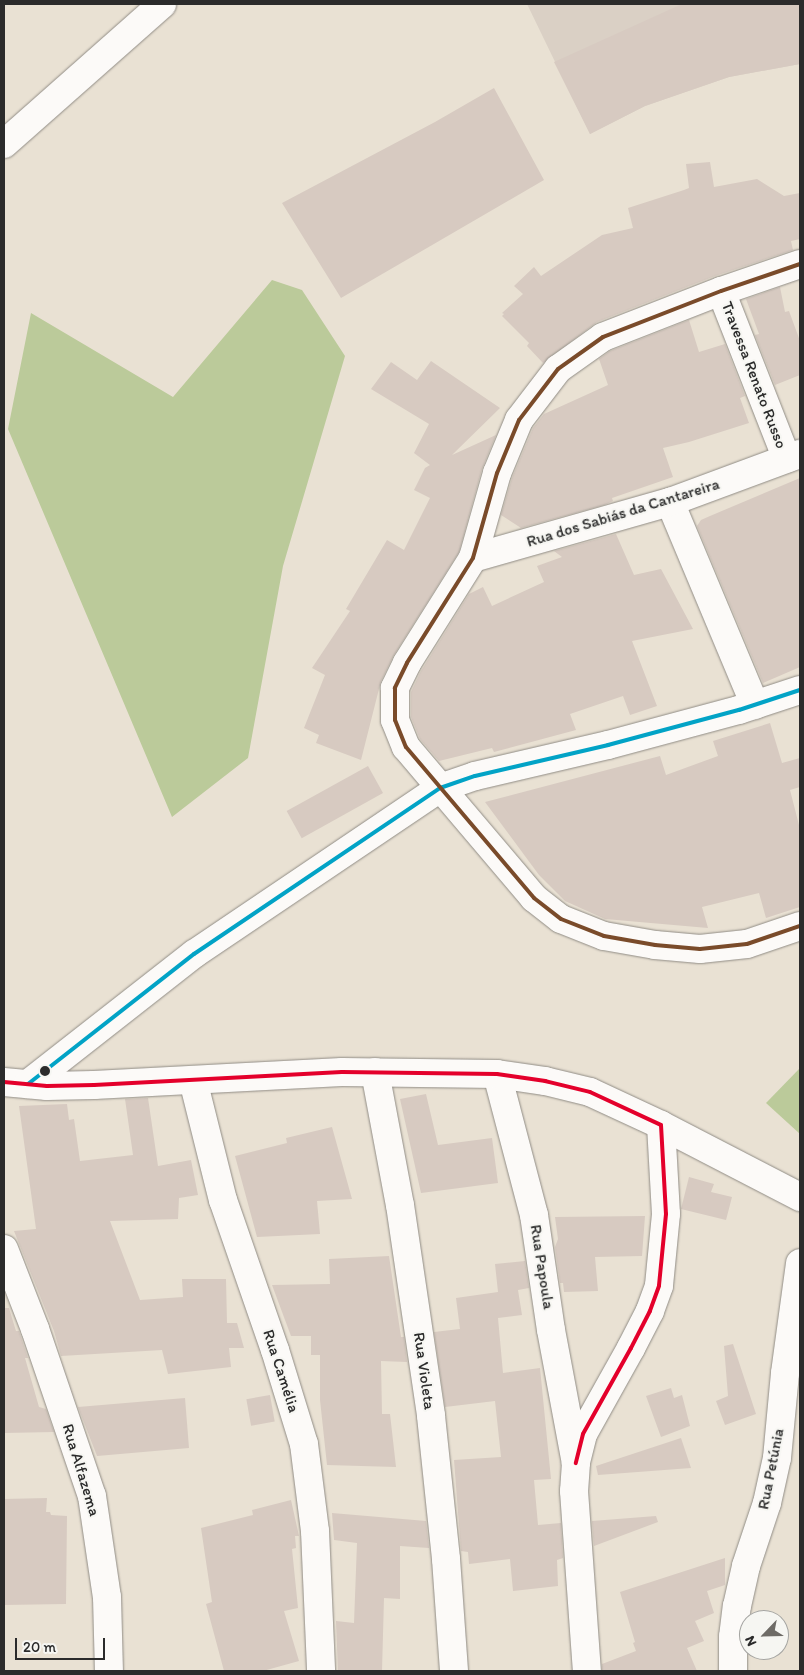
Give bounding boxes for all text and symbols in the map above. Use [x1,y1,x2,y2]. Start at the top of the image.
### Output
street label: Travessa Renato Russo [717,299,791,451]
street label: Rua dos Sabiás da Cantareira [524,474,722,552]
unlabelled marker [40,1066,50,1076]
street label: Rua Papoula [526,1223,558,1311]
street label: Rua Camélia [258,1327,304,1415]
street label: Rua Violeta [409,1331,439,1411]
street label: Rua Alfazema [58,1421,104,1519]
street label: Rua Petúnia [754,1427,788,1511]
north arrow [739,1610,789,1660]
scale bar [18,1628,108,1660]
text: N [741,1633,760,1649]
text: 20 m [23,1638,56,1656]

